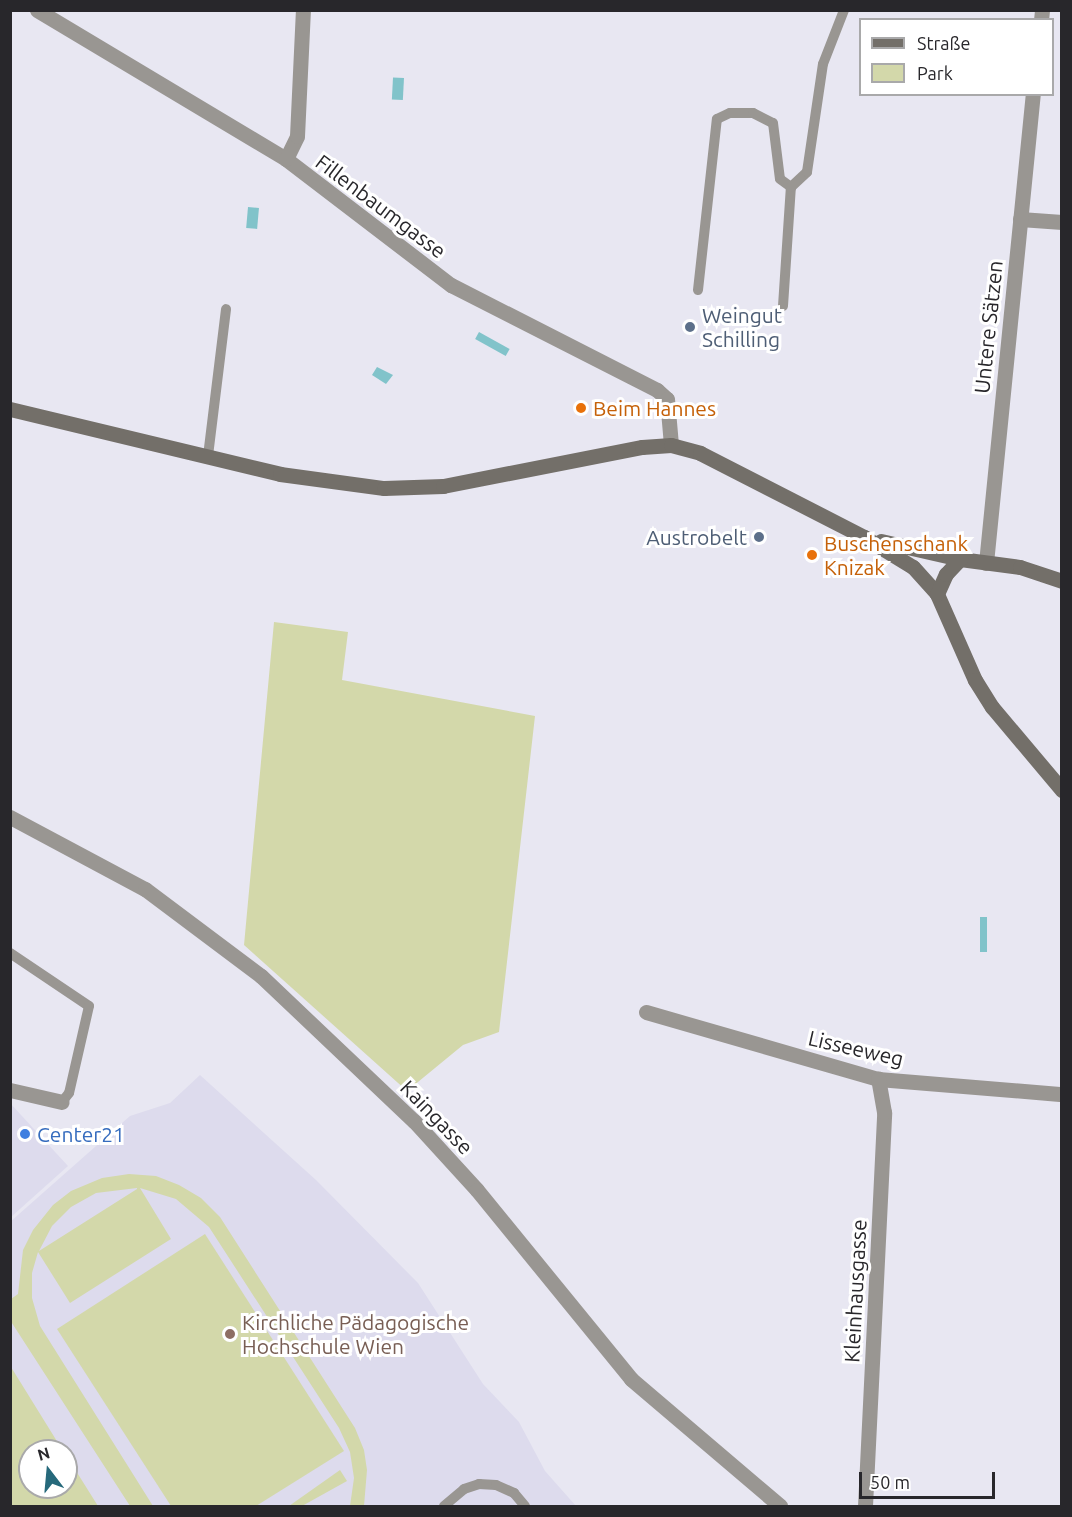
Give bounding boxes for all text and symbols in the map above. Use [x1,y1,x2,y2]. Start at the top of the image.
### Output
legend [859,18,1054,96]
text: Straße [917,33,970,53]
text: Park [917,63,953,83]
street label: Fillenbaumgasse [311,149,451,263]
street label: Untere Sätzen [968,259,1008,395]
place label: Weingut Schilling [702,302,782,352]
marker: Weingut Schilling [683,320,697,334]
place label: Beim Hannes [593,395,716,421]
marker: Beim Hannes [574,401,588,415]
place label: Austrobelt [646,524,747,550]
marker: Austrobelt [752,530,766,544]
place label: Buschenschank Knizak [824,530,968,580]
marker: Buschenschank Knizak [805,548,819,562]
street label: Lisseeweg [806,1025,906,1071]
street label: Kaingasse [396,1075,478,1159]
place label: Center21 [37,1121,125,1147]
marker: Center21 [18,1127,32,1141]
street label: Kleinhausgasse [839,1219,871,1363]
place label: Kirchliche Pädagogische Hochschule Wien [242,1309,469,1359]
marker: Kirchliche Pädagogische Hochschule Wien [223,1327,237,1341]
north arrow [18,1439,78,1499]
text: N [35,1443,52,1464]
scale bar [862,1460,998,1498]
text: 50 m [870,1472,910,1492]

